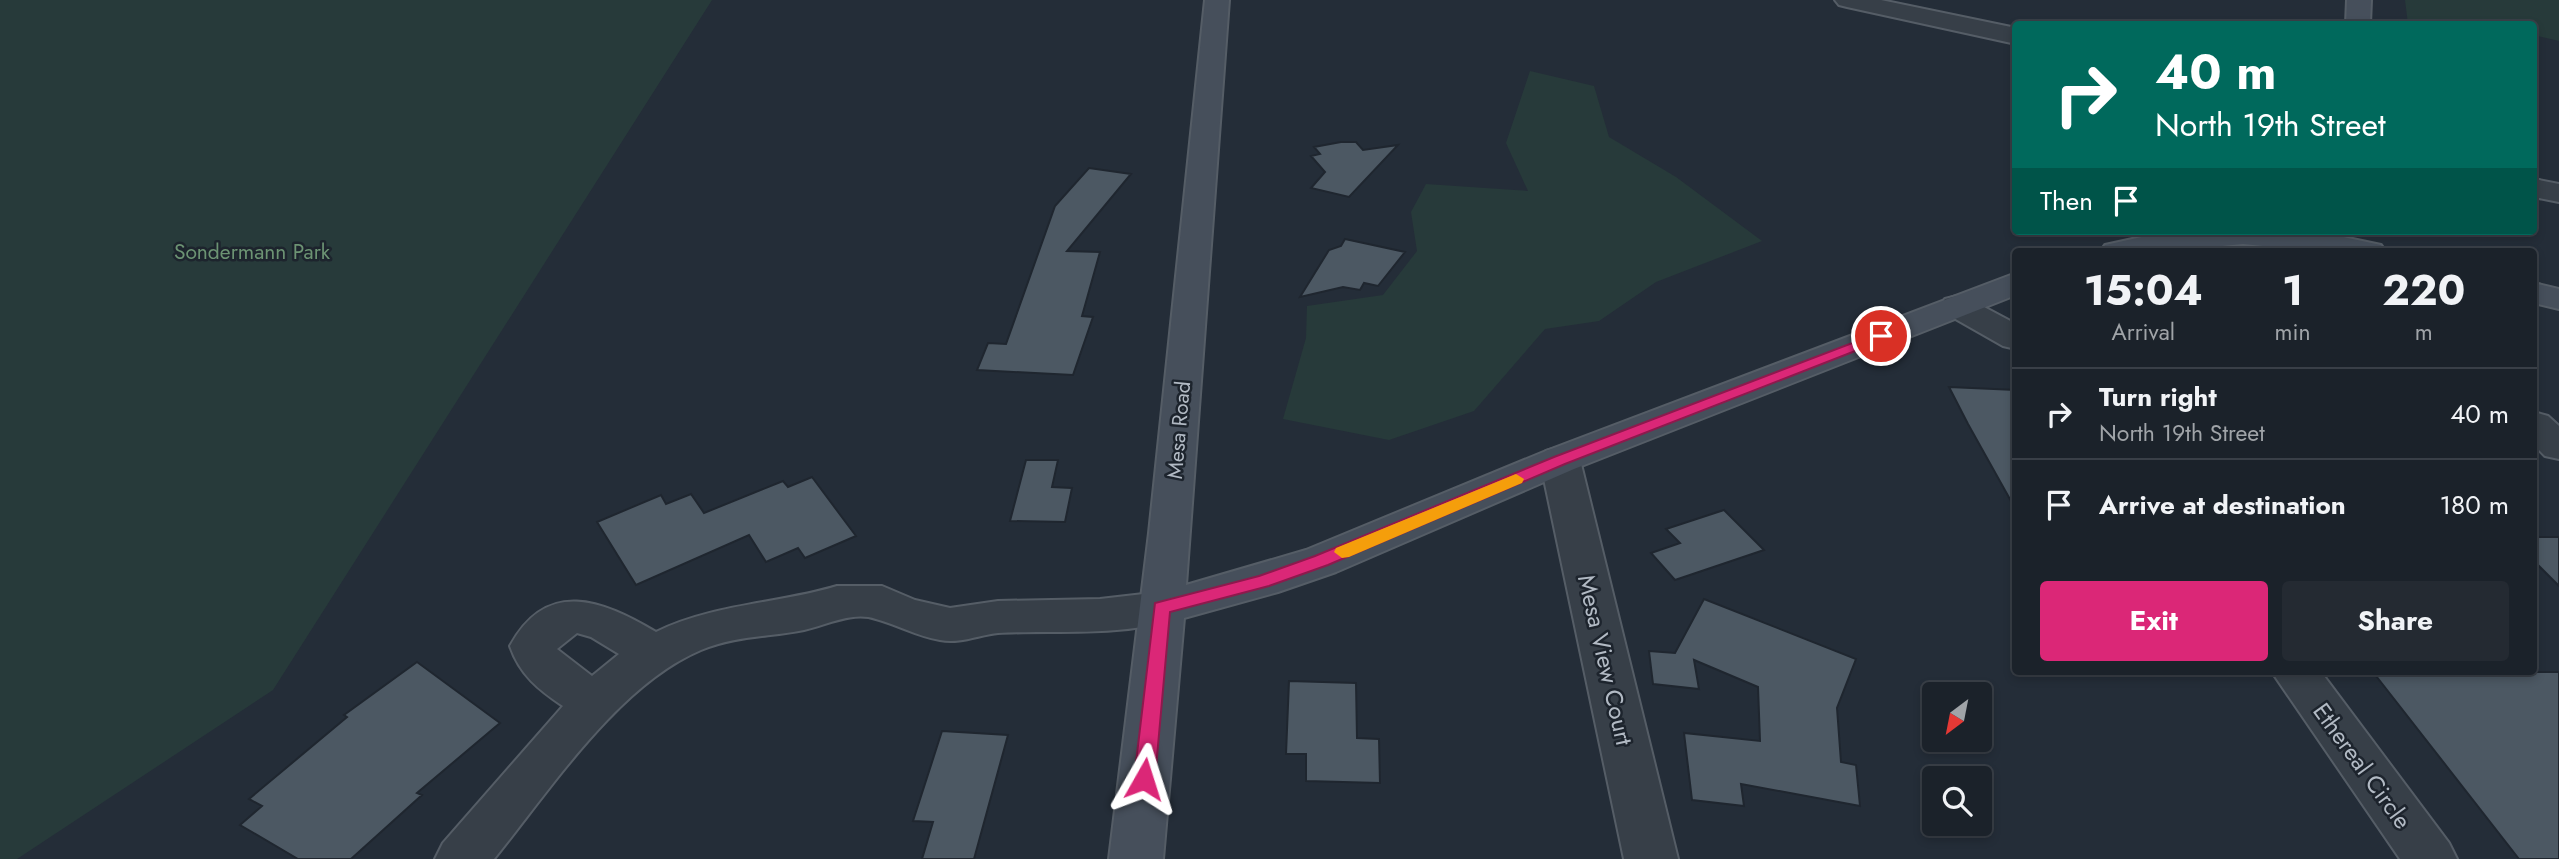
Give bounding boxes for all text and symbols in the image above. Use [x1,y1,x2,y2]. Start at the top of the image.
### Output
text: 40 m [2155,37,2277,107]
icon: right [2040,49,2131,140]
text: North 19th Street [2155,102,2386,148]
text: Then [2040,182,2093,220]
icon: arrive [2107,182,2145,220]
park label: Sondermann Park [174,237,331,267]
text: 15:04 [2084,260,2203,321]
text: 1 [2282,260,2303,321]
text: 220 [2382,260,2465,321]
pin [1851,306,1911,366]
text: Arrival [2112,315,2175,349]
text: min [2275,315,2311,349]
text: m [2415,315,2433,349]
icon: arrive [1862,317,1900,355]
text: Turn right [2099,378,2217,416]
street label: Mesa Road [1160,380,1198,480]
icon: right [2040,395,2078,433]
text: 40 m [2450,395,2509,433]
text: North 19th Street [2099,416,2265,450]
icon: arrive [2040,486,2078,524]
text: Arrive at destination [2099,486,2346,524]
text: 180 m [2439,486,2509,524]
street label: Mesa View Court [1569,571,1642,749]
button: Exit [2040,581,2268,661]
button: Share [2282,581,2509,661]
north arrow [1922,682,1992,752]
map controls [1922,682,1992,836]
street label: Ethereal Circle [2305,695,2420,836]
position arrow [1107,742,1181,816]
button: search [1922,766,1992,836]

